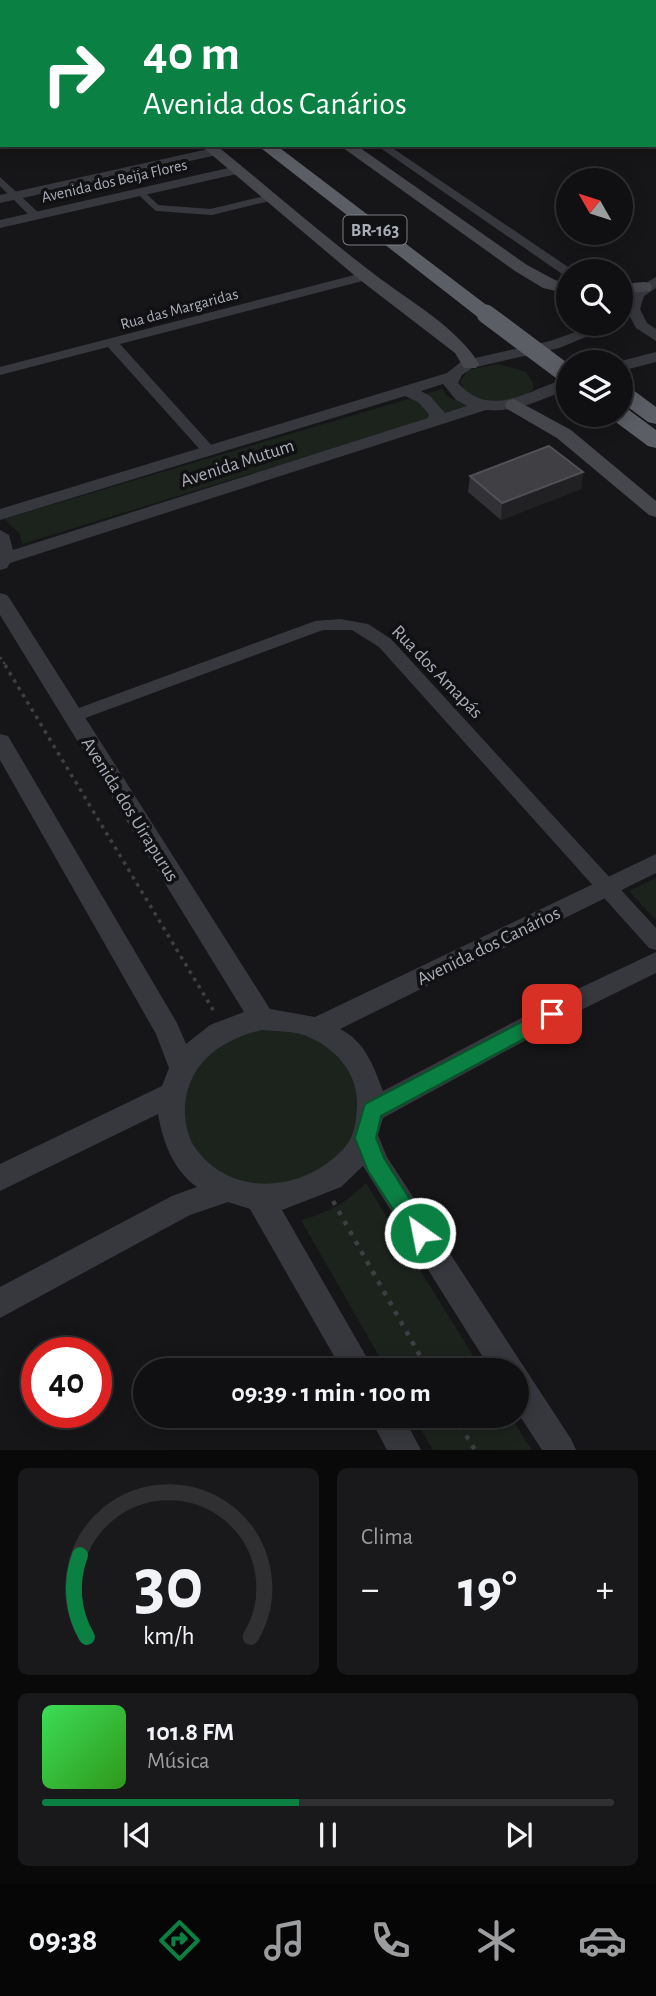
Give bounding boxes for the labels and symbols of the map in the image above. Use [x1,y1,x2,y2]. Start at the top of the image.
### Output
street label: Avenida dos Beija Flores [40,156,189,207]
north arrow [556,168,634,245]
road number: BR-163 [344,215,406,244]
street label: Rua das Margaridas [119,286,240,332]
street label: Avenida Mutum [178,436,297,491]
street label: Rua dos Amapás [388,622,486,722]
street label: Avenida dos Uirapurus [78,734,182,885]
street label: Avenida dos Canários [414,903,563,989]
pin [522,984,582,1044]
position arrow [383,1196,457,1270]
speed limit sign: 40 [21,1337,112,1428]

